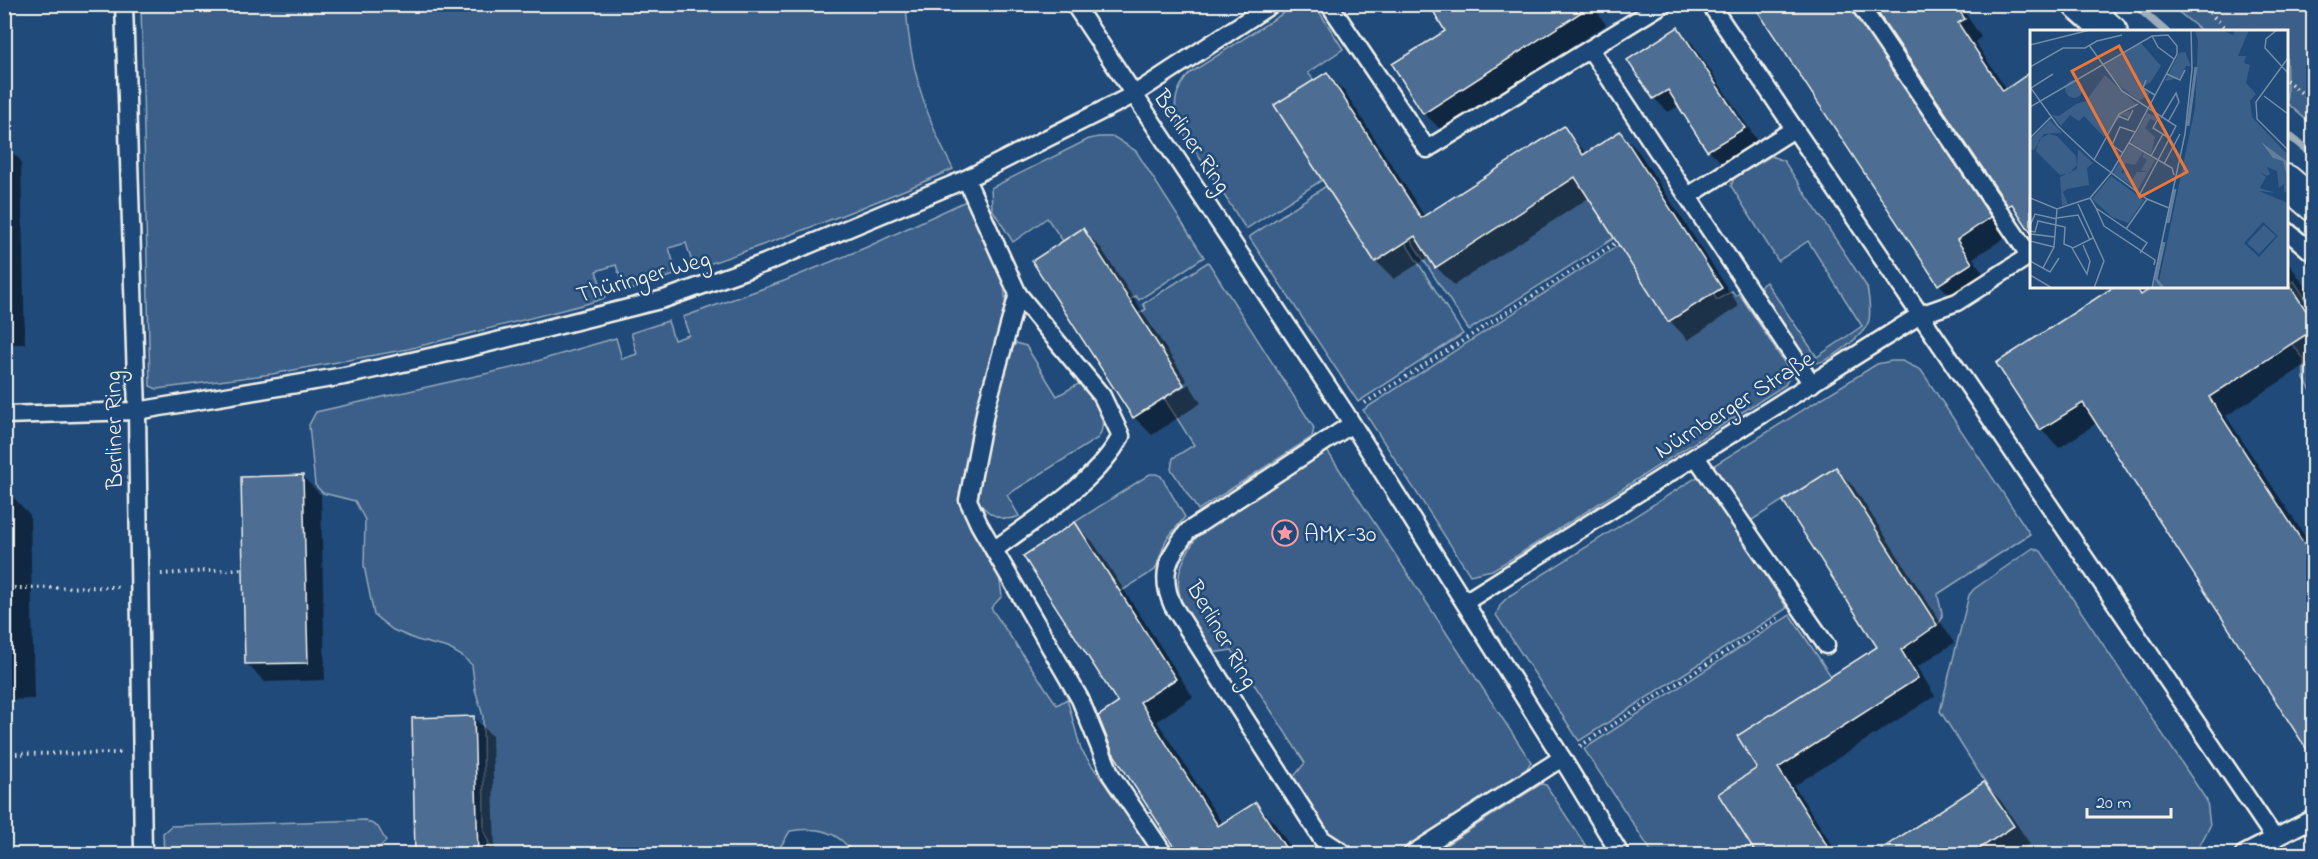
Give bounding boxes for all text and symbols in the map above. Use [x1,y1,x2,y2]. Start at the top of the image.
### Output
inset map [2030,30,2288,288]
street label: Berliner Ring [1143,82,1239,201]
street label: Thüringer Weg [573,243,715,314]
street label: Nürnberger Straße [1649,343,1822,469]
street label: Berliner Ring [97,370,134,491]
place icon: AMX-30 [1270,518,1300,548]
place label: AMX-30 [1304,518,1376,553]
street label: Berliner Ring [1175,574,1266,696]
scale bar [2087,781,2171,819]
text: 20 m [2096,791,2131,817]

